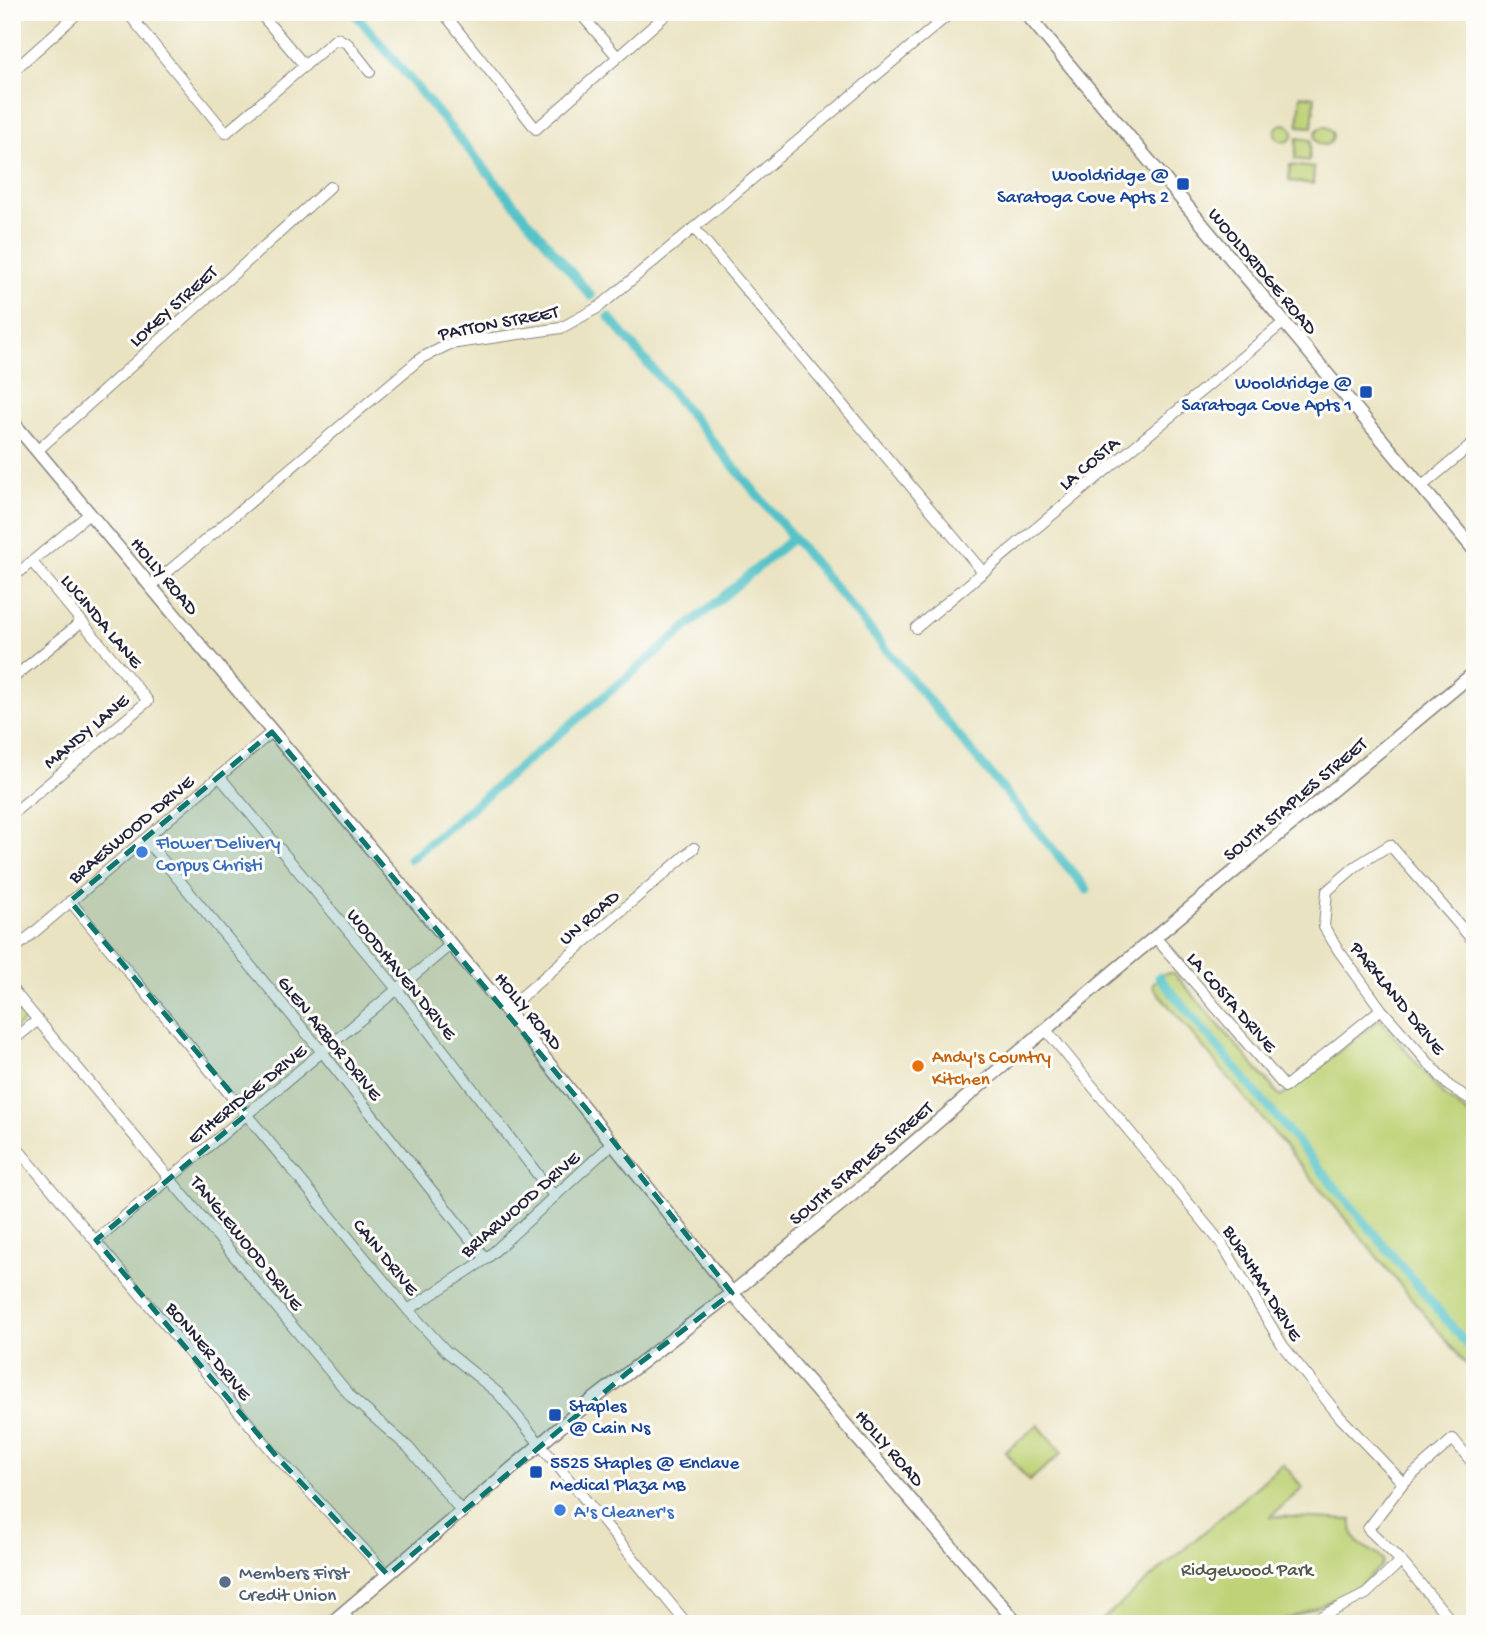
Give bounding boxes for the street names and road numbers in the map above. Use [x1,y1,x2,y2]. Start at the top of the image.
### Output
street label: WOOLDRIDGE ROAD [1202,204,1321,341]
street label: LOKEY STREET [125,261,224,353]
street label: PATTON STREET [436,301,561,348]
street label: LA COSTA [1055,432,1126,497]
street label: HOLLY ROAD [124,534,203,621]
street label: LUCINDA LANE [54,571,147,675]
street label: MANDY LANE [40,689,136,775]
street label: SOUTH STAPLES STREET [1220,733,1373,868]
street label: BRAESWOOD DRIVE [64,771,201,891]
street label: UN ROAD [555,886,626,951]
street label: WOODHAVEN DRIVE [340,905,461,1046]
street label: PARKLAND DRIVE [1343,937,1450,1061]
street label: LA COSTA DRIVE [1180,948,1281,1059]
street label: HOLLY ROAD [488,969,567,1056]
street label: GLEN ARBOR DRIVE [271,972,386,1107]
street label: ETHERIDGE DRIVE [184,1040,313,1151]
street label: SOUTH STAPLES STREET [786,1097,939,1232]
street label: BRIARWOOD DRIVE [456,1147,587,1264]
street label: TANGLEWOOD DRIVE [183,1171,307,1317]
street label: CAIN DRIVE [346,1215,423,1302]
street label: BURNHAM DRIVE [1216,1221,1306,1347]
street label: BONNER DRIVE [159,1298,256,1407]
street label: HOLLY ROAD [849,1406,928,1493]

